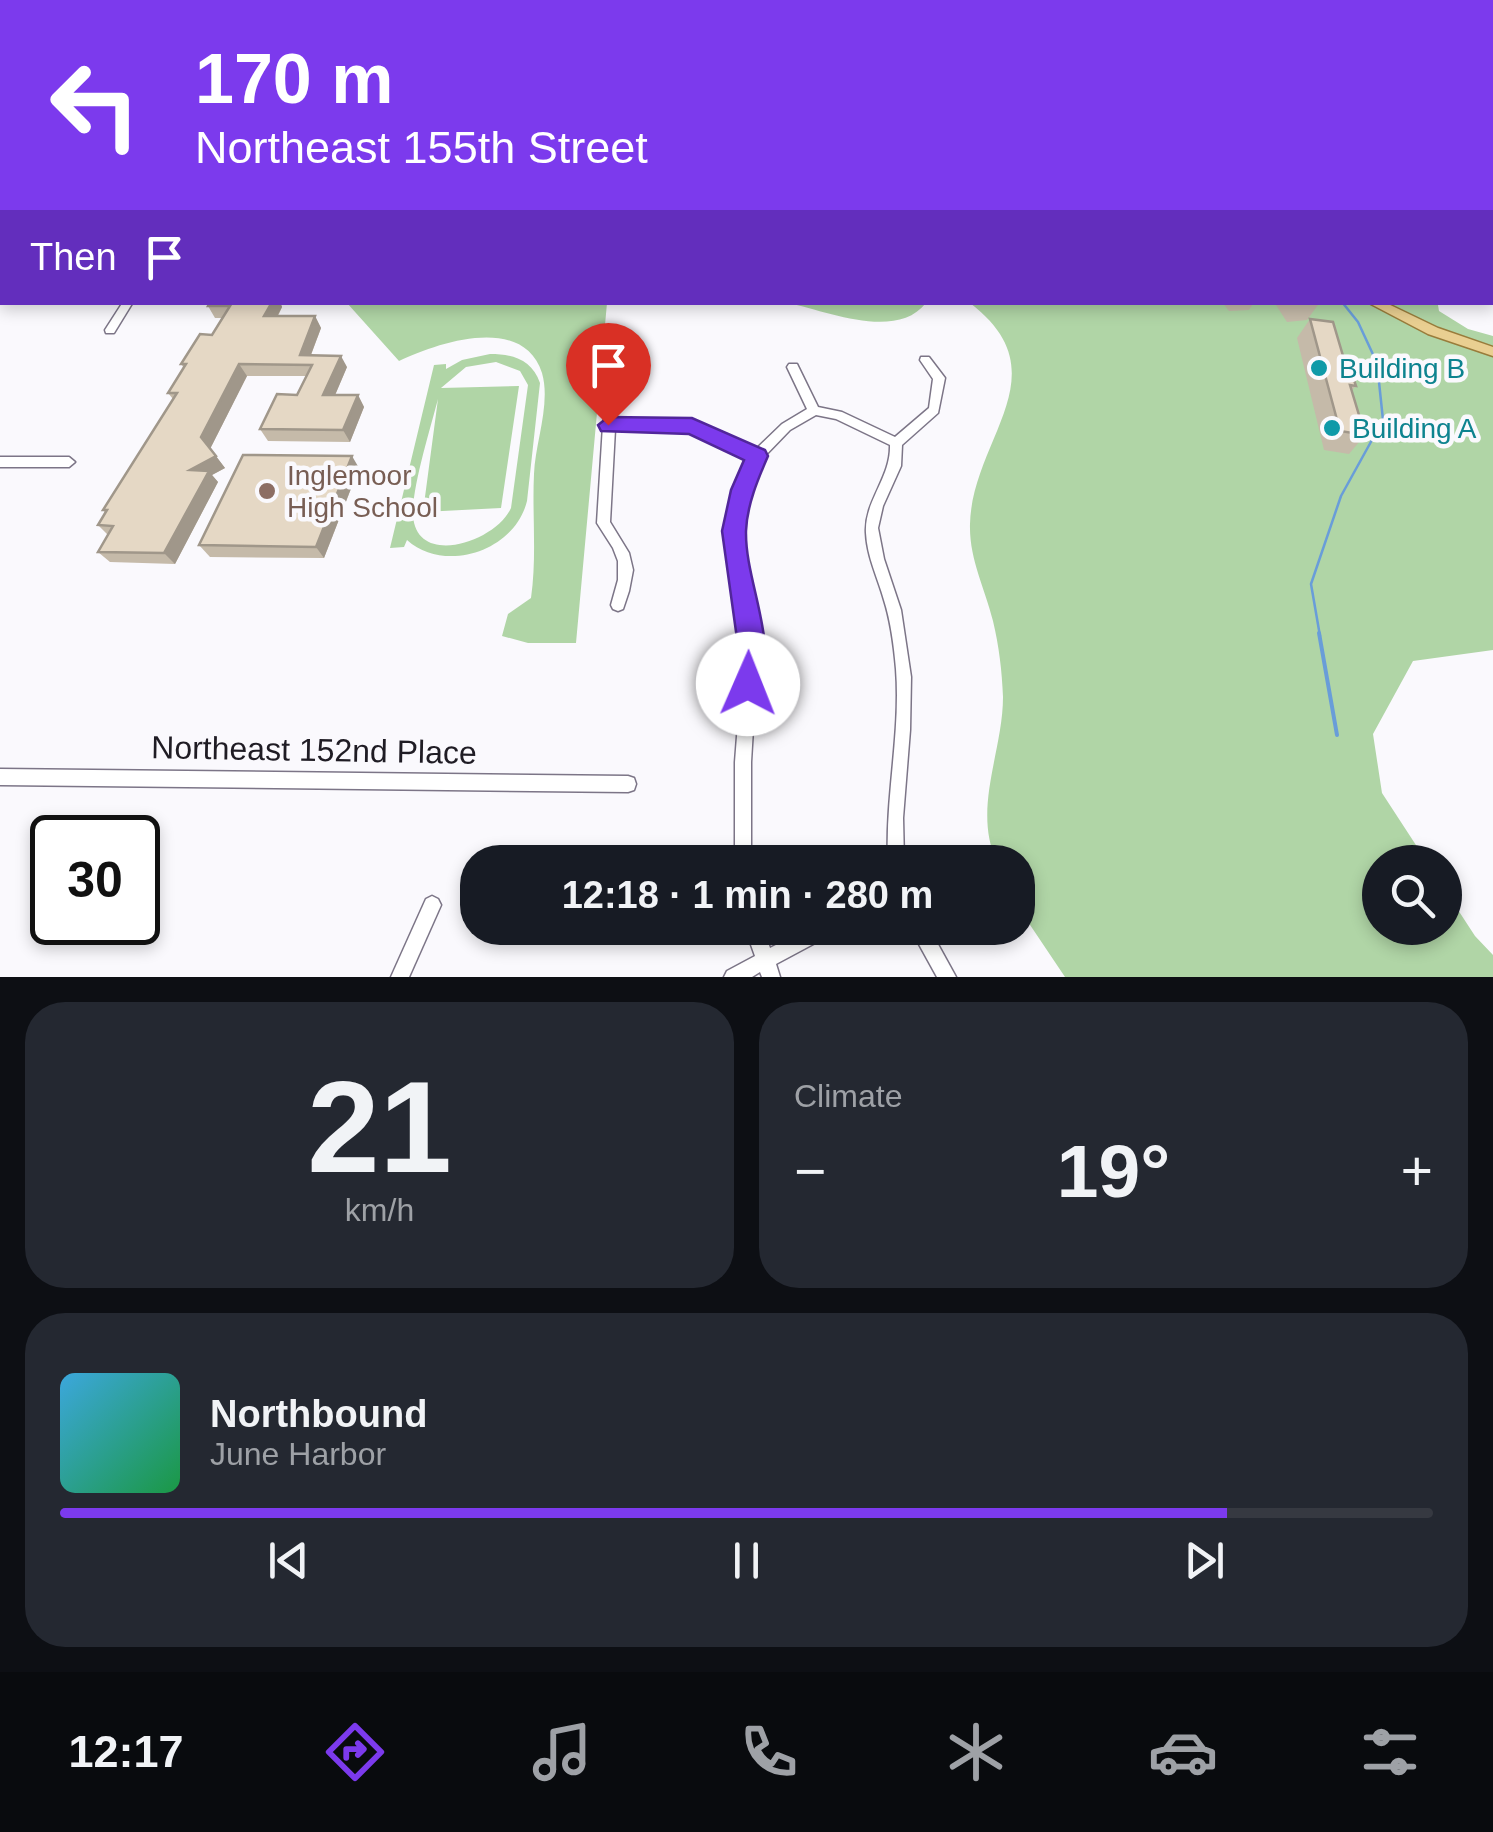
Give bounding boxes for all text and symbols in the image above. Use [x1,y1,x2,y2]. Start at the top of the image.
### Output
icon: left [30,40,160,170]
text: 170 m [195,40,393,118]
text: Northeast 155th Street [195,122,648,173]
icon: arrive [137,230,192,285]
text: Then [30,236,117,278]
pin [566,323,651,426]
icon: arrive [581,338,636,393]
place label: Building B [1339,353,1465,384]
marker: Building B [1308,357,1330,379]
place label: Building A [1352,413,1477,444]
marker: Building A [1321,417,1343,439]
place label: Inglemoor High School [287,460,438,523]
marker: Inglemoor High School [256,480,278,502]
position arrow [696,632,800,736]
street label: Northeast 152nd Place [151,729,477,771]
speed limit sign: 30 [30,815,160,945]
map controls [1362,845,1462,945]
button: search [1362,845,1462,945]
text: 12:18 · 1 min · 280 m [562,874,933,916]
text: 21 [307,1054,452,1200]
text: Climate [794,1078,902,1114]
text: 19° [1057,1129,1170,1213]
text: − [794,1140,826,1202]
text: + [1401,1140,1433,1202]
text: km/h [345,1192,414,1228]
text: Northbound [210,1393,427,1435]
text: June Harbor [210,1436,386,1472]
icon: previous [261,1533,316,1588]
icon: pause [719,1533,774,1588]
icon: next [1177,1533,1232,1588]
icon: directions [320,1717,390,1787]
icon: music [527,1717,597,1787]
icon: phone [734,1717,804,1787]
icon: climate [941,1717,1011,1787]
icon: car [1148,1717,1218,1787]
icon: filters [1355,1717,1425,1787]
text: 12:17 [68,1726,184,1777]

